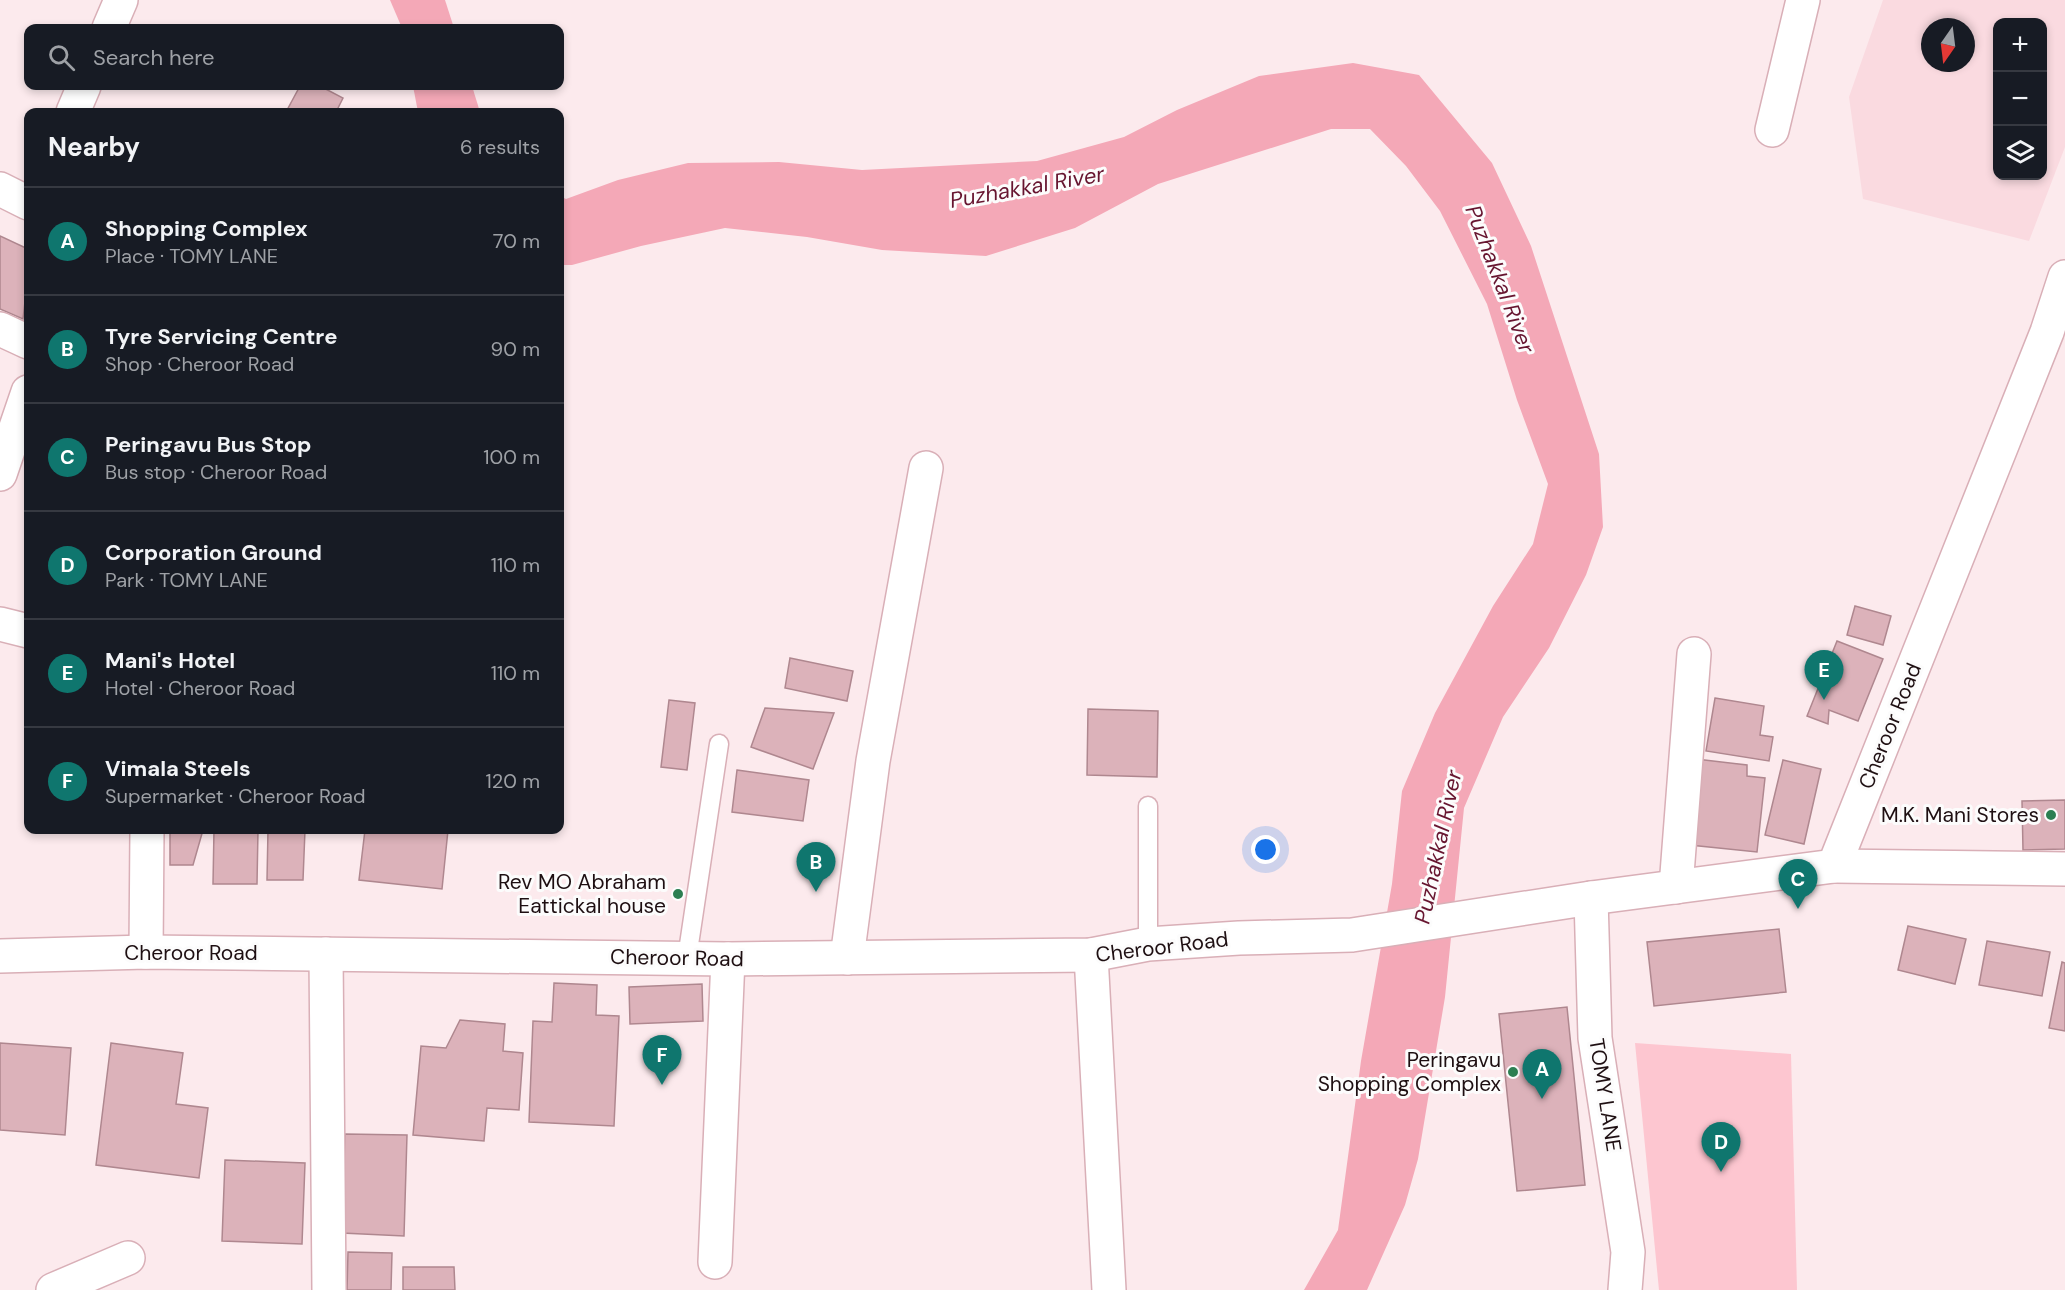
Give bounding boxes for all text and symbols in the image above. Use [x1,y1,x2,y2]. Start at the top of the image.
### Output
north arrow [1921,18,1975,72]
map controls [1993,18,2047,180]
button: + [1993,18,2047,72]
search box [24,24,564,90]
icon: search [45,41,78,74]
text: Search here [93,43,214,72]
button: − [1993,72,2047,126]
button: layers [1993,126,2047,180]
text: Nearby [48,130,140,164]
text: 6 results [460,134,540,160]
water label: Puzhakkal River [947,159,1107,215]
water label: Puzhakkal River [1458,201,1542,358]
text: Shopping Complex [105,214,308,243]
text: A [60,228,75,254]
text: 70 m [493,228,540,254]
text: Place · TOMY LANE [105,243,278,269]
text: Tyre Servicing Centre [105,322,337,351]
text: B [61,336,74,362]
text: 90 m [491,336,540,362]
text: Shop · Cheroor Road [105,351,294,377]
text: Peringavu Bus Stop [105,430,311,459]
text: C [60,444,75,470]
text: 100 m [483,444,540,470]
text: Bus stop · Cheroor Road [105,459,327,485]
text: Corporation Ground [105,538,322,567]
text: D [60,552,75,578]
text: 110 m [491,552,540,578]
text: Park · TOMY LANE [105,567,268,593]
text: Mani's Hotel [105,646,235,675]
pin: E [1804,650,1844,700]
street label: Cheroor Road [1852,659,1928,793]
text: E [62,660,73,686]
text: 110 m [491,660,540,686]
text: Hotel · Cheroor Road [105,675,295,701]
text: Vimala Steels [105,754,251,783]
water label: Puzhakkal River [1408,767,1469,927]
text: F [62,768,73,794]
text: 120 m [486,768,540,794]
text: Supermarket · Cheroor Road [105,783,365,809]
place label: M.K. Mani Stores [1881,801,2039,829]
marker: M.K. Mani Stores [2044,808,2058,822]
your location [1251,835,1280,864]
pin: B [796,842,836,892]
pin: C [1778,860,1818,909]
place label: Rev MO Abraham Eattickal house [498,868,666,920]
marker: Rev MO Abraham Eattickal house [671,887,685,901]
street label: Cheroor Road [1094,925,1230,969]
street label: Cheroor Road [124,939,258,967]
street label: Cheroor Road [610,943,744,973]
pin: F [642,1036,682,1085]
street label: TOMY LANE [1582,1036,1628,1154]
place label: Peringavu Shopping Complex [1318,1046,1501,1098]
pin: A [1522,1050,1562,1099]
marker: Peringavu Shopping Complex [1506,1065,1520,1079]
pin: D [1702,1122,1740,1172]

